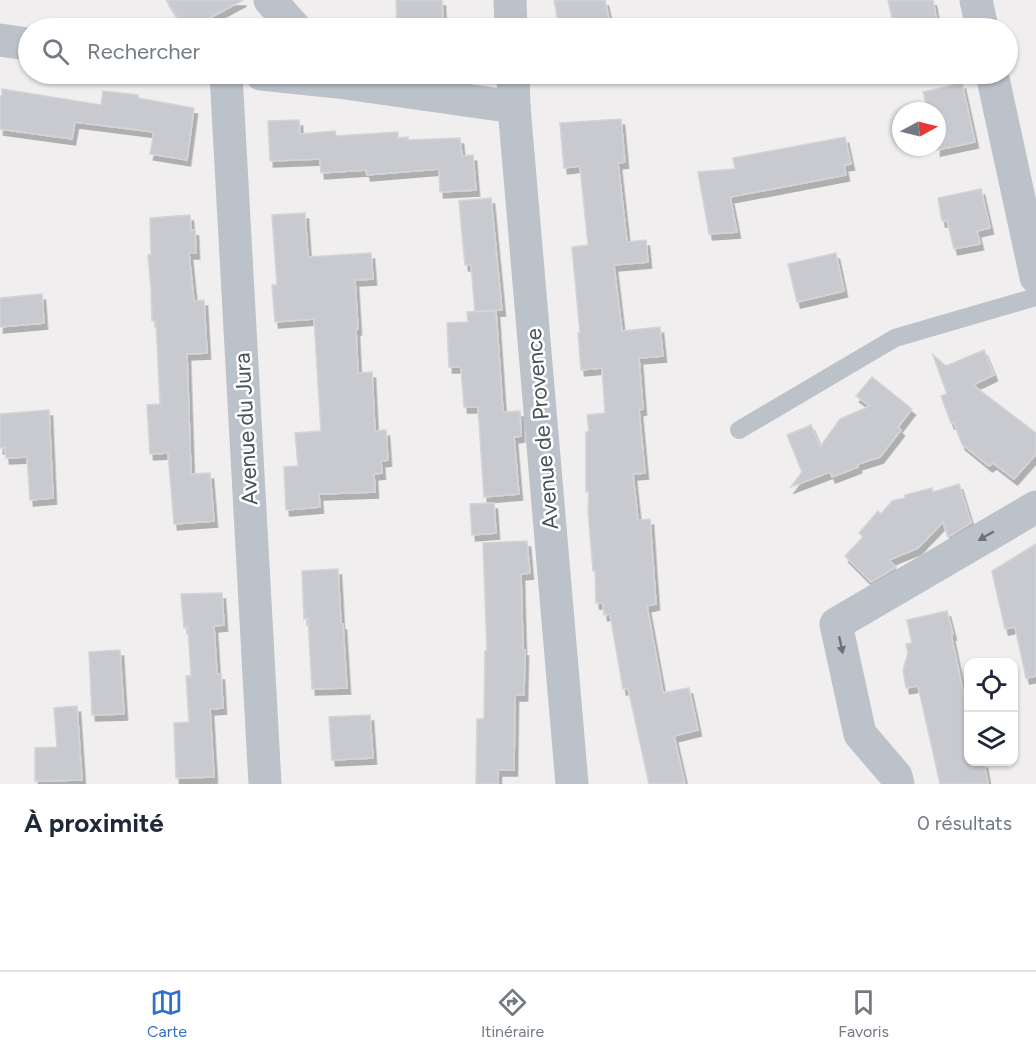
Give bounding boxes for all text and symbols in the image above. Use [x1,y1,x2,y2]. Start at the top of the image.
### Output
search box [18,18,1018,84]
icon: search [39,35,72,68]
text: Rechercher [87,38,200,65]
north arrow [892,102,946,156]
street label: Avenue de Provence [520,327,564,531]
street label: Avenue du Jura [229,352,263,506]
one-way arrow [978,531,994,542]
one-way arrow [836,636,846,655]
map controls [964,658,1018,766]
button: locate [964,658,1018,712]
button: layers [964,712,1018,766]
text: À proximité [24,807,164,839]
text: 0 résultats [917,811,1012,835]
tab: Carte [147,986,187,1041]
tab: Itinéraire [481,986,544,1041]
tab: Favoris [838,986,889,1041]

